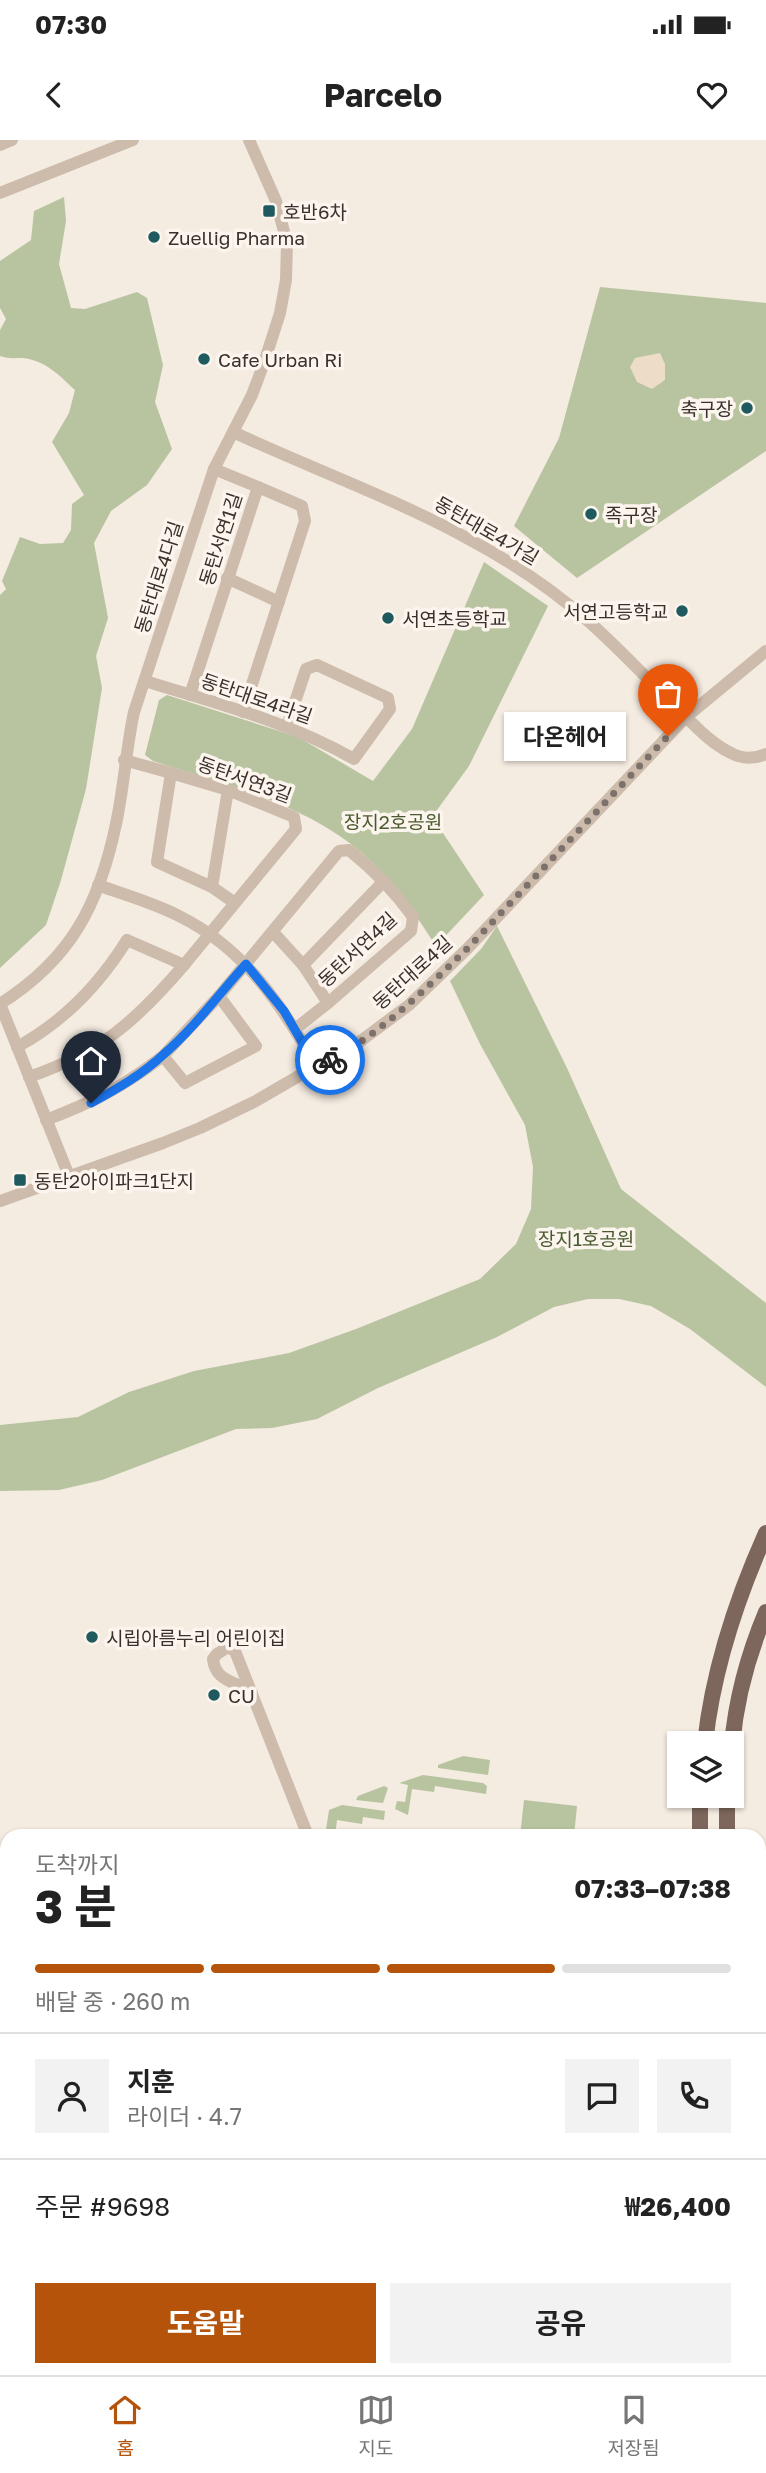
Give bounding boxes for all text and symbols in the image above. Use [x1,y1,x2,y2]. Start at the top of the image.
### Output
text: 07:30 [35,9,107,40]
icon: back [35,76,73,114]
text: Parcelo [324,76,442,114]
icon: heart [693,76,731,114]
place label: 호반6차 [283,200,347,223]
marker: 호반6차 [261,203,277,219]
place label: Zuellig Pharma [168,226,305,249]
marker: Zuellig Pharma [146,229,162,245]
place label: Cafe Urban Ri [218,348,342,371]
marker: Cafe Urban Ri [196,351,212,367]
place label: 축구장 [681,397,733,420]
marker: 축구장 [739,400,755,416]
street label: 동탄서연1길 [194,489,246,589]
street label: 동탄대로4가길 [431,491,543,569]
place label: 족구장 [605,503,657,526]
marker: 족구장 [583,506,599,522]
street label: 동탄대로4다길 [129,518,187,636]
place label: 서연고등학교 [563,600,668,623]
marker: 서연고등학교 [674,603,690,619]
place label: 서연초등학교 [402,607,507,630]
marker: 서연초등학교 [380,610,396,626]
pin [638,664,698,736]
street label: 동탄대로4라길 [198,668,316,728]
icon: bag [649,675,687,713]
callout: 다온헤어 [504,712,626,760]
text: 다온헤어 [523,722,607,750]
street label: 동탄서연3길 [195,751,295,807]
park label: 장지2호공원 [344,810,442,833]
street label: 동탄서연4길 [313,907,401,991]
street label: 동탄대로4길 [368,930,456,1014]
courier [295,1025,365,1095]
pin [61,1031,121,1103]
icon: bike [311,1041,349,1079]
icon: home [72,1042,110,1080]
place label: 동탄2아이파크1단지 [34,1169,194,1192]
marker: 동탄2아이파크1단지 [12,1172,28,1188]
park label: 장지1호공원 [538,1227,634,1250]
place label: 시립아름누리 어린이집 [106,1626,286,1649]
marker: 시립아름누리 어린이집 [84,1629,100,1645]
place label: CU [228,1684,255,1707]
marker: CU [206,1687,222,1703]
map controls [667,1731,744,1808]
button: layers [667,1731,744,1808]
text: 도착까지 [35,1850,120,1878]
text: 07:33–07:38 [574,1873,731,1904]
text: 3 분 [35,1878,117,1933]
text: 배달 중 · 260 m [35,1987,190,2015]
button: person [35,2059,109,2133]
button: chat [565,2059,639,2133]
button: phone [657,2059,731,2133]
text: 지훈 [127,2066,175,2097]
text: 라이더 · 4.7 [127,2102,242,2130]
text: 주문 #9698 [35,2191,170,2222]
text: ₩26,400 [625,2191,731,2222]
button: 도움말 [35,2283,376,2363]
button: 공유 [390,2283,731,2363]
tab: 홈 [106,2391,144,2460]
tab: 지도 [357,2391,395,2460]
tab: 저장됨 [607,2391,660,2460]

